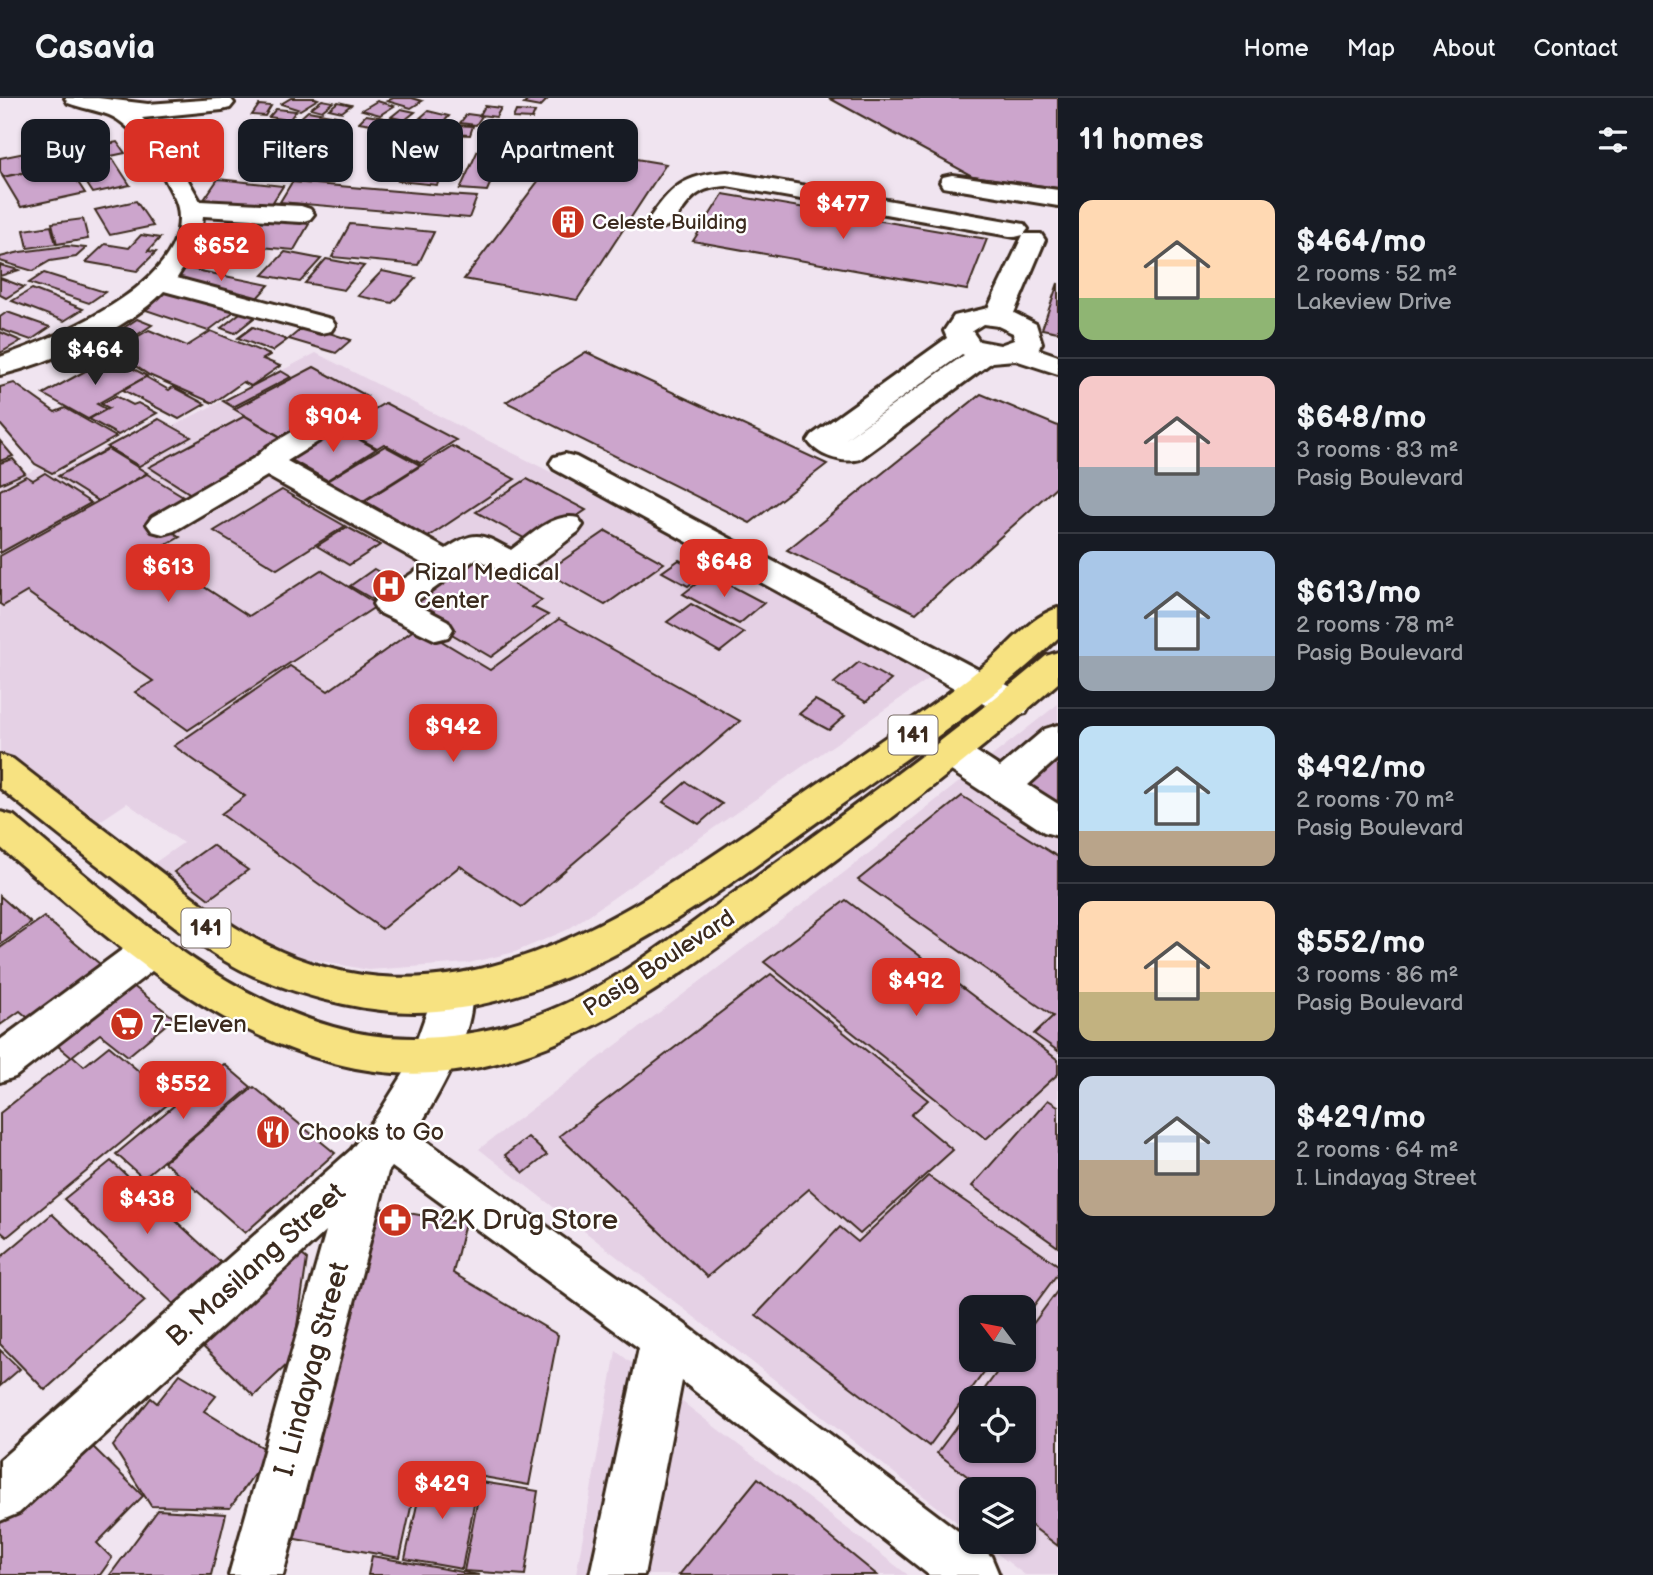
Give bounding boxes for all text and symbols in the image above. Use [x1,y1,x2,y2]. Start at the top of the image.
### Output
text: Casavia [35,28,155,68]
text: Home [1244,34,1309,63]
text: Map [1347,34,1395,63]
text: About [1433,34,1495,63]
text: Contact [1533,34,1618,63]
chip: Buy [21,119,110,182]
chip: Rent [124,119,224,182]
chip: Filters [238,119,353,182]
chip: New [367,119,463,182]
chip: Apartment [477,119,638,182]
icon: filters [1594,121,1632,159]
text: 11 homes [1079,122,1203,158]
pin: $477 [802,181,884,241]
text: $477 [816,190,870,218]
building icon: Celeste Building [549,203,587,241]
place label: Celeste Building [592,210,747,235]
pin: $652 [180,223,262,283]
text: $464/mo [1296,224,1426,260]
icon: home [1135,228,1219,312]
text: $652 [193,232,249,260]
text: 2 rooms · 52 m² [1296,260,1457,288]
text: Lakeview Drive [1296,288,1452,316]
pin: $464 [54,328,136,387]
text: $464 [67,336,123,364]
pin: $904 [292,394,374,454]
text: $648/mo [1296,400,1426,436]
text: $904 [305,403,361,431]
icon: home [1135,404,1219,488]
text: 3 rooms · 83 m² [1296,436,1458,464]
text: Pasig Boulevard [1296,464,1464,492]
pin: $648 [683,540,765,599]
pin: $613 [127,545,209,604]
text: $648 [696,548,752,576]
text: $613 [142,553,194,581]
place label: Rizal Medical Center [414,558,559,615]
hospital icon: Rizal Medical Center [370,567,408,605]
text: $613/mo [1296,575,1421,611]
icon: home [1135,579,1219,663]
text: 2 rooms · 78 m² [1296,611,1454,639]
text: Pasig Boulevard [1296,639,1464,667]
pin: $942 [412,704,494,764]
text: $942 [425,713,481,741]
road number: 141 [888,716,937,754]
text: $492/mo [1296,750,1426,786]
icon: home [1135,754,1219,838]
text: 2 rooms · 70 m² [1296,786,1455,814]
text: Pasig Boulevard [1296,814,1464,842]
street label: Pasig Boulevard [578,903,740,1023]
road number: 141 [182,908,230,948]
text: $552/mo [1296,925,1425,961]
icon: home [1135,929,1219,1013]
pin: $492 [875,958,957,1018]
text: 3 rooms · 86 m² [1296,961,1458,989]
text: $492 [888,967,944,995]
text: Pasig Boulevard [1296,989,1464,1017]
supermarket icon: 7-Eleven [108,1005,146,1043]
place label: 7-Eleven [152,1010,247,1039]
pin: $552 [142,1062,224,1121]
text: $552 [155,1070,211,1098]
text: $429/mo [1296,1100,1426,1136]
icon: home [1135,1104,1219,1188]
restaurant icon: Chooks to Go [254,1113,292,1151]
place label: Chooks to Go [298,1118,444,1147]
text: 2 rooms · 64 m² [1296,1136,1458,1164]
text: I. Lindayag Street [1296,1164,1477,1192]
pin: $438 [106,1176,188,1236]
street label: B. Masilang Street [160,1176,353,1354]
text: $438 [119,1185,175,1213]
pharmacy icon: R2K Drug Store [376,1201,414,1239]
place label: R2K Drug Store [420,1204,618,1237]
street label: I. Lindayag Street [268,1258,356,1479]
north arrow [959,1295,1036,1372]
map controls [959,1295,1036,1554]
button: locate [959,1386,1036,1463]
pin: $429 [401,1462,483,1521]
text: $429 [414,1470,470,1498]
button: layers [959,1477,1036,1554]

